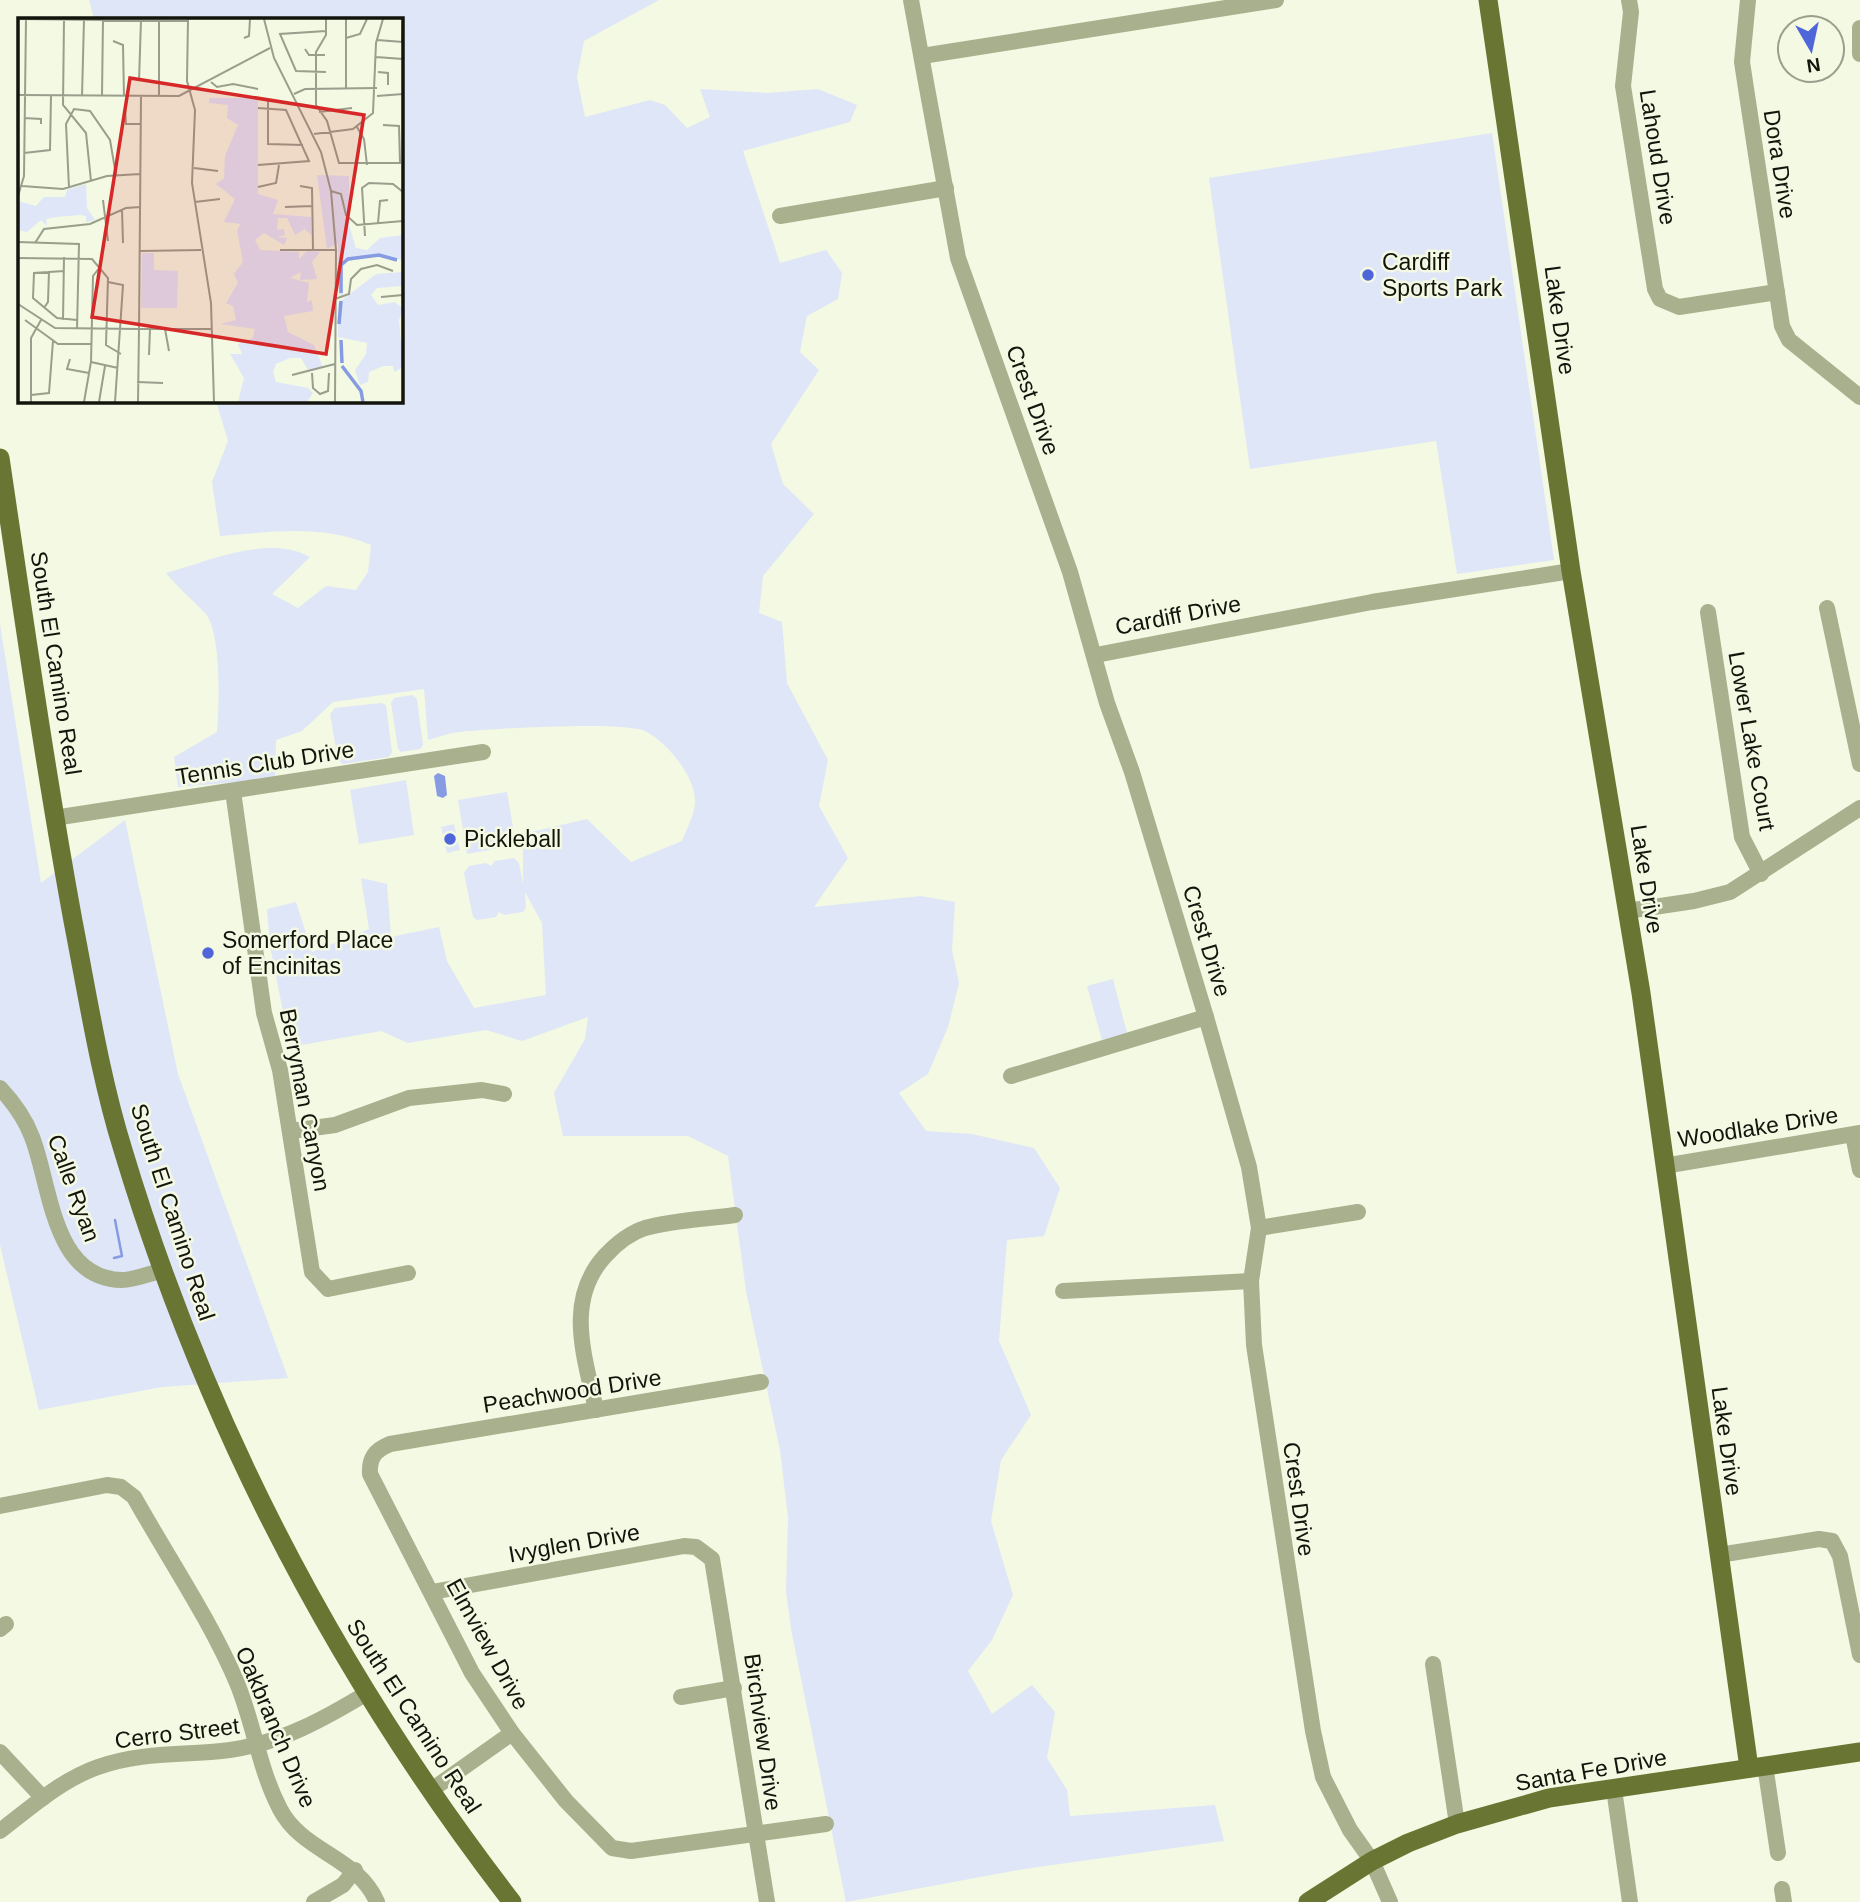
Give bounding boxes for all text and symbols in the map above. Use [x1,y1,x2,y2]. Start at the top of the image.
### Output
north arrow [1776,14,1846,84]
inset map [18,18,402,402]
text: N [1805,54,1822,77]
street label: Lahoud Drive [1634,87,1682,227]
street label: Dora Drive [1759,108,1801,220]
place label: Cardiff Sports Park [1382,249,1503,301]
street label: Lake Drive [1539,264,1581,376]
marker: Cardiff Sports Park [1360,267,1376,283]
street label: Crest Drive [1001,342,1065,458]
street label: South El Camino Real [25,549,87,777]
street label: Cardiff Drive [1113,590,1243,640]
street label: Lower Lake Court [1723,649,1781,833]
street label: Tennis Club Drive [174,736,356,790]
street label: Lake Drive [1626,823,1668,935]
place label: Pickleball [464,826,561,852]
marker: Pickleball [442,831,458,847]
street label: Crest Drive [1178,882,1236,1000]
place label: Somerford Place of Encinitas [222,927,393,979]
marker: Somerford Place of Encinitas [200,945,216,961]
street label: Berryman Canyon [275,1007,335,1193]
street label: South El Camino Real [126,1100,220,1324]
street label: Woodlake Drive [1676,1101,1840,1153]
street label: Calle Ryan [43,1131,105,1245]
street label: Peachwood Drive [481,1364,663,1418]
street label: Lake Drive [1706,1385,1748,1497]
street label: Crest Drive [1278,1440,1320,1558]
street label: Ivyglen Drive [506,1519,642,1567]
street label: Elmview Drive [441,1574,535,1714]
street label: South El Camino Real [341,1614,487,1818]
street label: Oakbranch Drive [230,1642,322,1812]
street label: Birchview Drive [739,1652,787,1812]
street label: Cerro Street [113,1712,241,1754]
street label: Santa Fe Drive [1513,1744,1669,1796]

